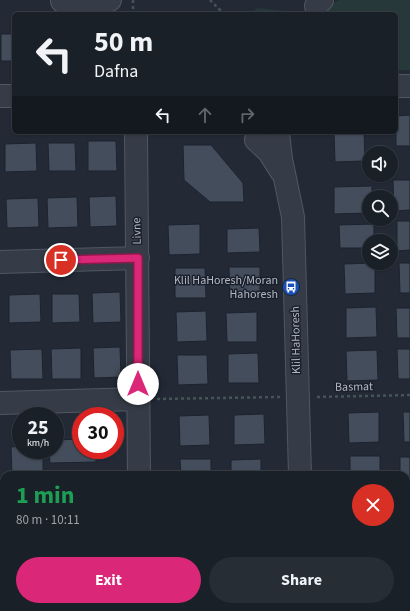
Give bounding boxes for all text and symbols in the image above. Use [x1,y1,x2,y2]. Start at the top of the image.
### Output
text: 50 m [94,22,153,62]
icon: left [28,28,80,80]
text: Dafna [94,59,138,84]
icon: left [152,104,174,126]
icon: ahead [194,104,216,126]
icon: right [236,104,258,126]
map controls [362,146,398,270]
button: sound [362,146,398,182]
button: search [362,190,398,226]
street label: Livne [128,217,146,245]
button: layers [362,234,398,270]
pin [44,243,78,277]
icon: arrive [50,249,72,271]
place label: Klil HaHoresh/Moran Hahoresh [174,272,278,303]
bus stop icon: Klil HaHoresh/Moran Hahoresh [281,277,301,297]
street label: Klil HaHoresh [287,306,305,374]
position arrow [117,363,159,405]
street label: Basmat [335,378,373,396]
speed limit sign: 30 [72,407,124,459]
text: 25 [27,414,49,442]
text: km/h [27,436,49,450]
text: 1 min [16,478,74,513]
button: close [352,484,394,526]
text: 80 m · 10:11 [16,511,80,529]
button: Exit [16,557,201,603]
button: Share [209,557,394,603]

